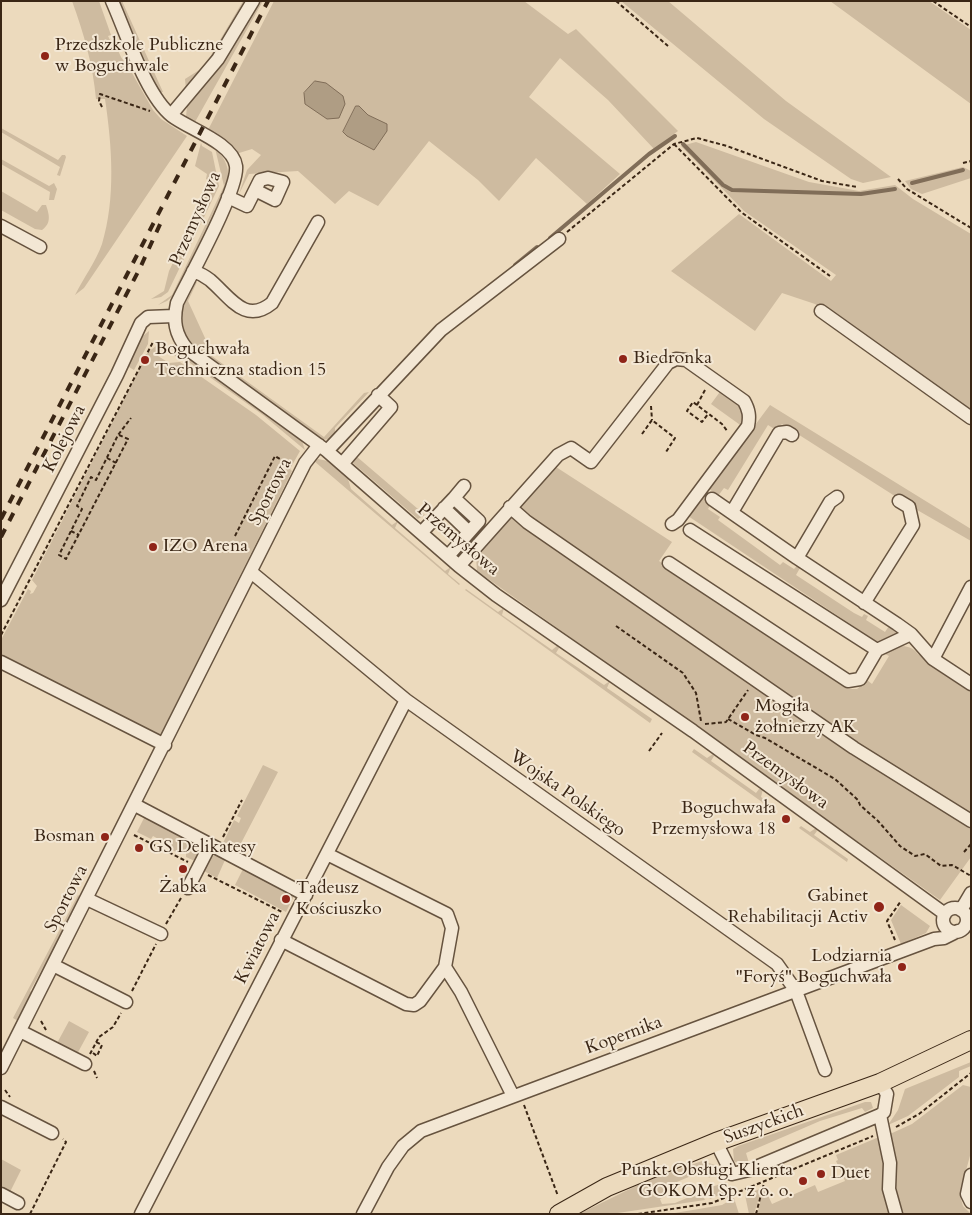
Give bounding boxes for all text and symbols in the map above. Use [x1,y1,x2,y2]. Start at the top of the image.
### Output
place label: Przedszkole Publiczne w Boguchwale [55,35,223,78]
marker: Przedszkole Publiczne w Boguchwale [39,50,51,62]
street label: Przemysłowa [166,168,226,270]
place label: Boguchwała Techniczna stadion 15 [155,339,326,382]
place label: Biedronka [633,348,712,370]
marker: Biedronka [617,353,629,365]
marker: Boguchwała Techniczna stadion 15 [139,354,151,366]
street label: Kolejowa [39,402,91,476]
street label: Sportowa [245,455,297,529]
street label: Przemysłowa [412,499,504,581]
place label: IZO Arena [163,536,248,558]
marker: IZO Arena [147,541,159,553]
place label: Mogiła żołnierzy AK [755,696,856,739]
marker: Mogiła żołnierzy AK [739,711,751,723]
street label: Przemysłowa [738,738,832,814]
street label: Wojska Polskiego [505,746,629,842]
place label: Boguchwała Przemysłowa 18 [652,798,776,841]
marker: Boguchwała Przemysłowa 18 [780,813,792,825]
place label: Bosman [34,826,95,848]
marker: Bosman [99,831,111,843]
place label: GS Delikatesy [149,837,256,859]
marker: GS Delikatesy [133,842,145,854]
street label: Sportowa [41,862,93,936]
marker: Żabka [177,863,189,875]
place label: Żabka [159,877,207,899]
place label: Tadeusz Kościuszko [296,878,382,921]
place label: Gabinet Rehabilitacji Activ [728,886,868,929]
marker: Tadeusz Kościuszko [280,893,292,905]
marker: Gabinet Rehabilitacji Activ [872,900,886,914]
street label: Kwiatowa [231,908,285,988]
place label: Lodziarnia "Foryś" Boguchwała [735,946,892,989]
marker: Lodziarnia "Foryś" Boguchwała [896,961,908,973]
street label: Kopernika [583,1012,665,1060]
street label: Suszyckich [721,1101,807,1149]
place label: Punkt Obsługi Klienta GOKOM Sp. z o. o. [621,1160,793,1202]
place label: Duet [831,1163,869,1185]
marker: Duet [815,1168,827,1180]
marker: Punkt Obsługi Klienta GOKOM Sp. z o. o. [797,1175,809,1187]

